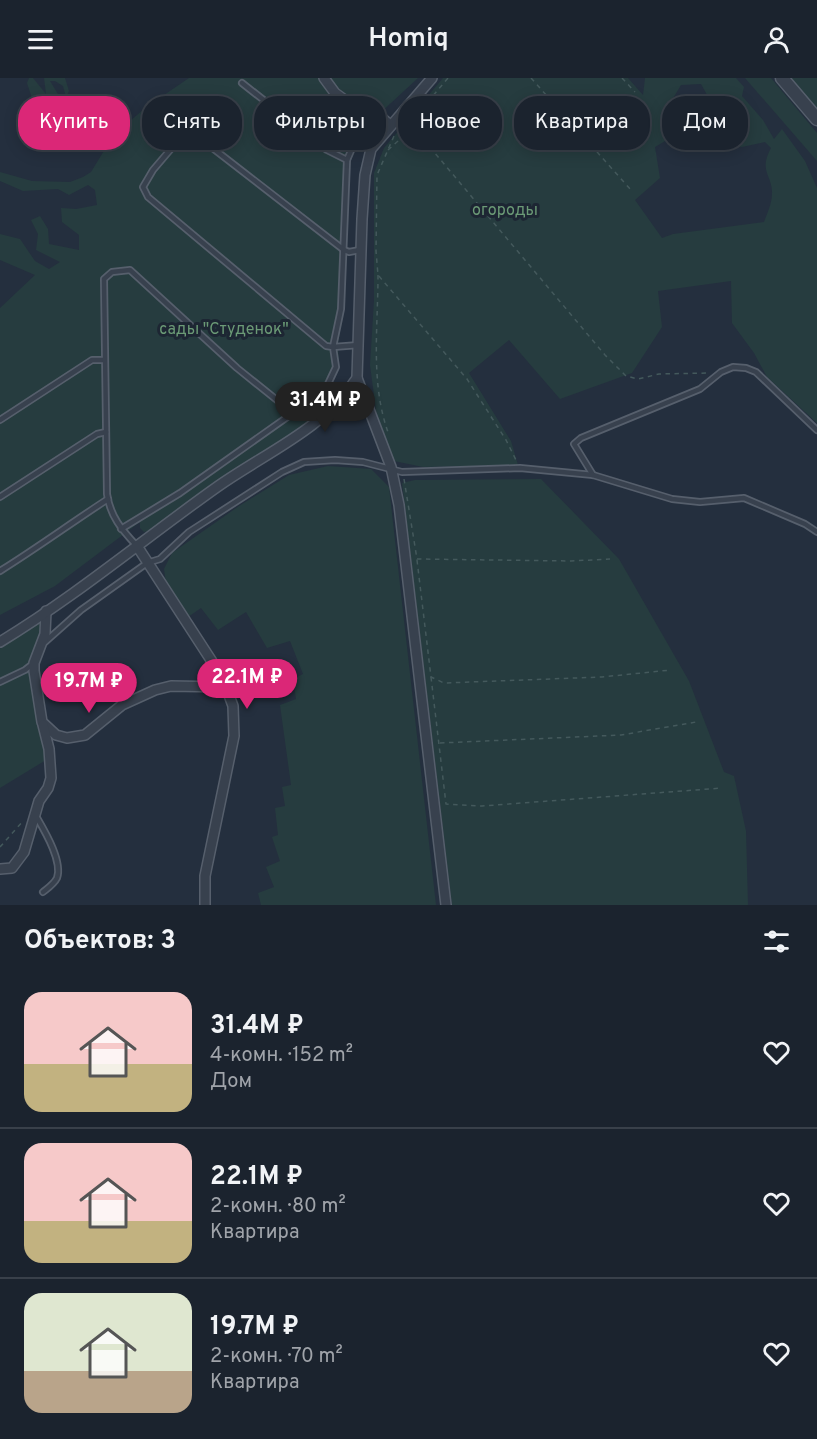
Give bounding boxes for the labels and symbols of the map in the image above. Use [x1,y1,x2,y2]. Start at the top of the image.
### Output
park label: огороды [472,201,538,221]
park label: сады "Студенок" [159,320,289,340]
pin: 31.4M ₽ [270,382,380,433]
pin: 22.1M ₽ [192,659,302,710]
pin: 19.7M ₽ [34,663,144,714]

